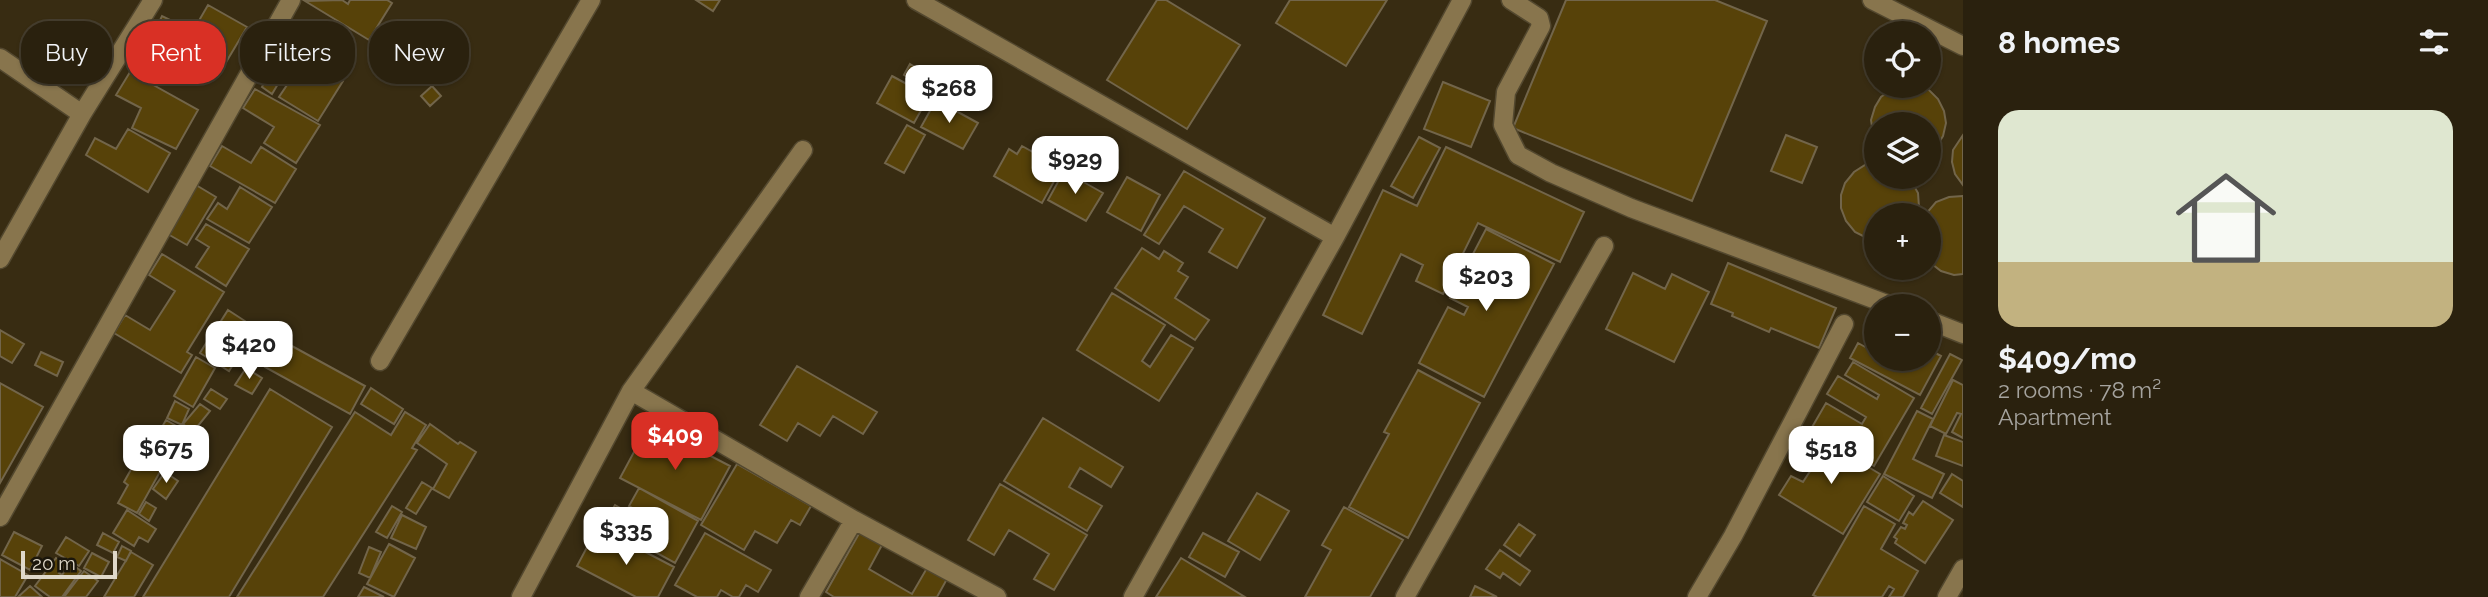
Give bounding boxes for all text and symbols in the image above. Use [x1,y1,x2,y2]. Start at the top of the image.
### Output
chip: Buy [21,21,112,84]
chip: Rent [126,21,226,84]
chip: Filters [240,21,355,84]
chip: New [369,21,469,84]
map controls [1864,21,1941,371]
button: locate [1864,21,1941,98]
icon: filters [2415,23,2453,61]
text: 8 homes [1998,25,2120,60]
pin: $268 [908,66,990,125]
text: $268 [921,74,977,101]
button: layers [1864,112,1941,189]
pin: $929 [1034,136,1116,196]
text: $929 [1048,145,1102,172]
icon: home [2163,155,2289,281]
button: + [1864,203,1941,280]
pin: $203 [1445,254,1527,313]
text: $203 [1459,262,1513,289]
button: − [1864,294,1941,371]
pin: $420 [208,322,290,381]
text: $420 [222,330,276,357]
text: $409/mo [1998,341,2136,376]
text: 2 rooms · 78 m² [1998,376,2161,403]
text: Apartment [1998,403,2112,430]
pin: $409 [634,412,716,472]
text: $409 [647,421,703,448]
pin: $675 [125,426,207,485]
pin: $518 [1790,426,1872,486]
text: $675 [139,434,193,461]
text: $518 [1805,435,1857,462]
pin: $335 [585,508,667,567]
text: $335 [600,516,652,543]
scale bar [21,548,117,580]
text: 20 m [32,552,76,574]

